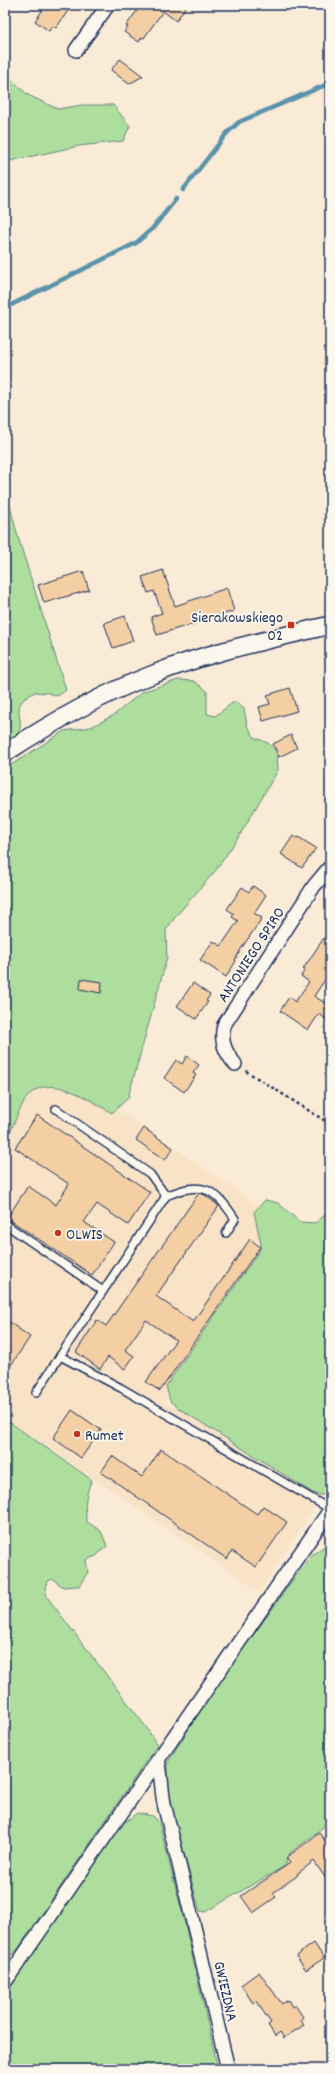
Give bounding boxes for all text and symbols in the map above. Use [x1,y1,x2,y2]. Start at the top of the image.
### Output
place label: Sierakowskiego 02 [191,607,283,648]
marker: Sierakowskiego 02 [286,620,296,630]
street label: ANTONIEGO SPIRO [213,903,292,1008]
place label: OLWIS [66,1224,103,1247]
marker: OLWIS [53,1228,63,1238]
place label: Rumet [85,1425,124,1448]
marker: Rumet [72,1429,82,1439]
street label: GWIEZDNA [206,1959,243,2024]

